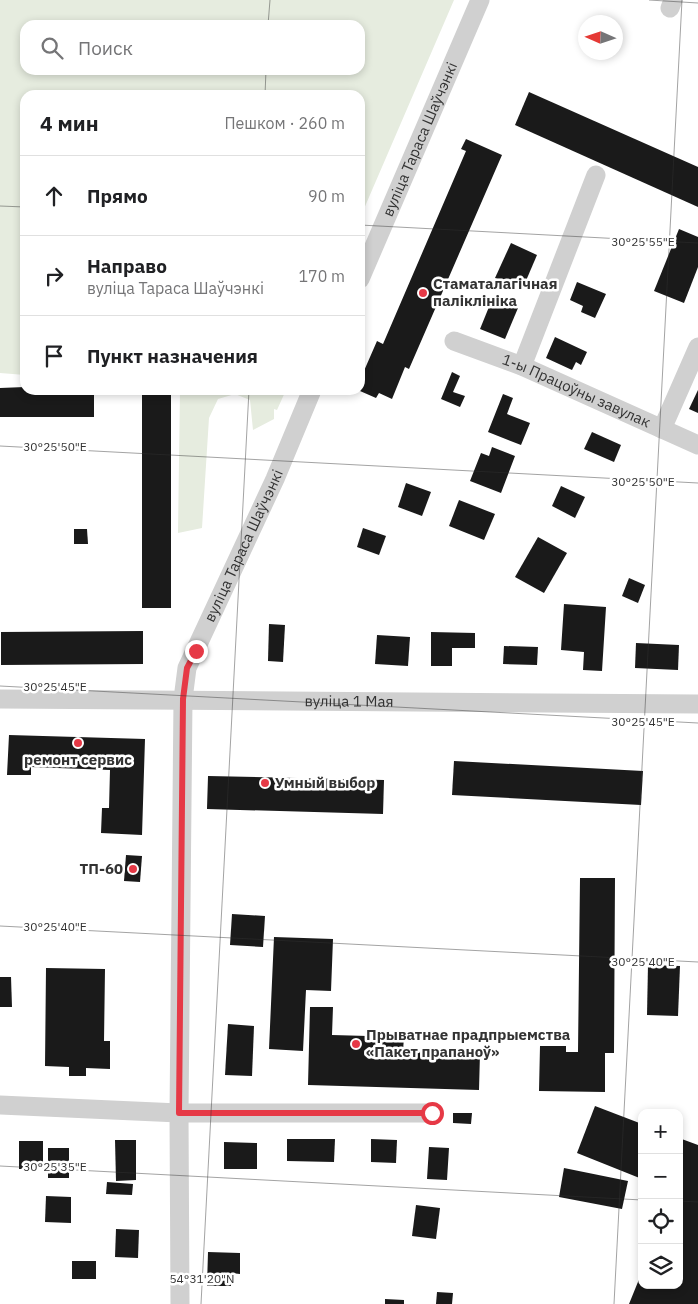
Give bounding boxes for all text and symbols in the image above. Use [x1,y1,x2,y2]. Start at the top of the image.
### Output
north arrow [578,15,623,60]
search box [20,20,365,75]
icon: search [38,34,66,62]
text: Поиск [78,36,133,60]
street label: вуліца Тараса Шаўчэнкі [378,59,461,219]
text: 4 мин [40,109,99,137]
text: Пешком · 260 m [224,113,345,133]
icon: ahead [40,182,68,210]
text: Прямо [87,184,148,208]
text: 90 m [308,186,345,206]
text: 30°25'55"E [611,234,675,249]
text: Направо [87,254,167,278]
icon: right [40,262,68,290]
text: 170 m [298,266,345,286]
place label: Стаматалагічная паліклініка [433,274,557,310]
text: вуліца Тараса Шаўчэнкі [87,278,264,298]
marker: Стаматалагічная паліклініка [417,287,429,299]
icon: arrive [40,342,68,370]
text: Пункт назначения [87,344,258,368]
street label: 1-ы Працоўны завулак [500,349,654,431]
text: 30°25'50"E [23,439,87,454]
street label: вуліца Тараса Шаўчэнкі [200,467,287,625]
text: 30°25'50"E [611,474,675,489]
route end [185,640,208,663]
text: 30°25'45"E [23,679,87,694]
street label: вуліца 1 Мая [304,691,394,711]
text: 30°25'45"E [611,714,675,729]
marker: ремонт сервис [72,737,84,749]
place label: ремонт сервис [24,750,132,769]
place label: Умный выбор [275,773,375,792]
marker: Умный выбор [259,777,271,789]
place label: ТП-60 [80,859,123,878]
marker: ТП-60 [127,863,139,875]
text: 30°25'40"E [23,919,87,934]
text: 30°25'40"E [611,954,675,969]
place label: Прыватнае прадпрыемства «Пакет прапаноў» [366,1025,571,1061]
marker: Прыватнае прадпрыемства «Пакет прапаноў» [350,1038,362,1050]
route start [421,1102,444,1125]
map controls [638,1109,683,1289]
button: + [638,1109,683,1154]
button: − [638,1154,683,1199]
text: 30°25'35"E [23,1159,87,1174]
button: locate [638,1199,683,1244]
button: layers [638,1244,683,1289]
text: 54°31'20"N [169,1271,235,1286]

